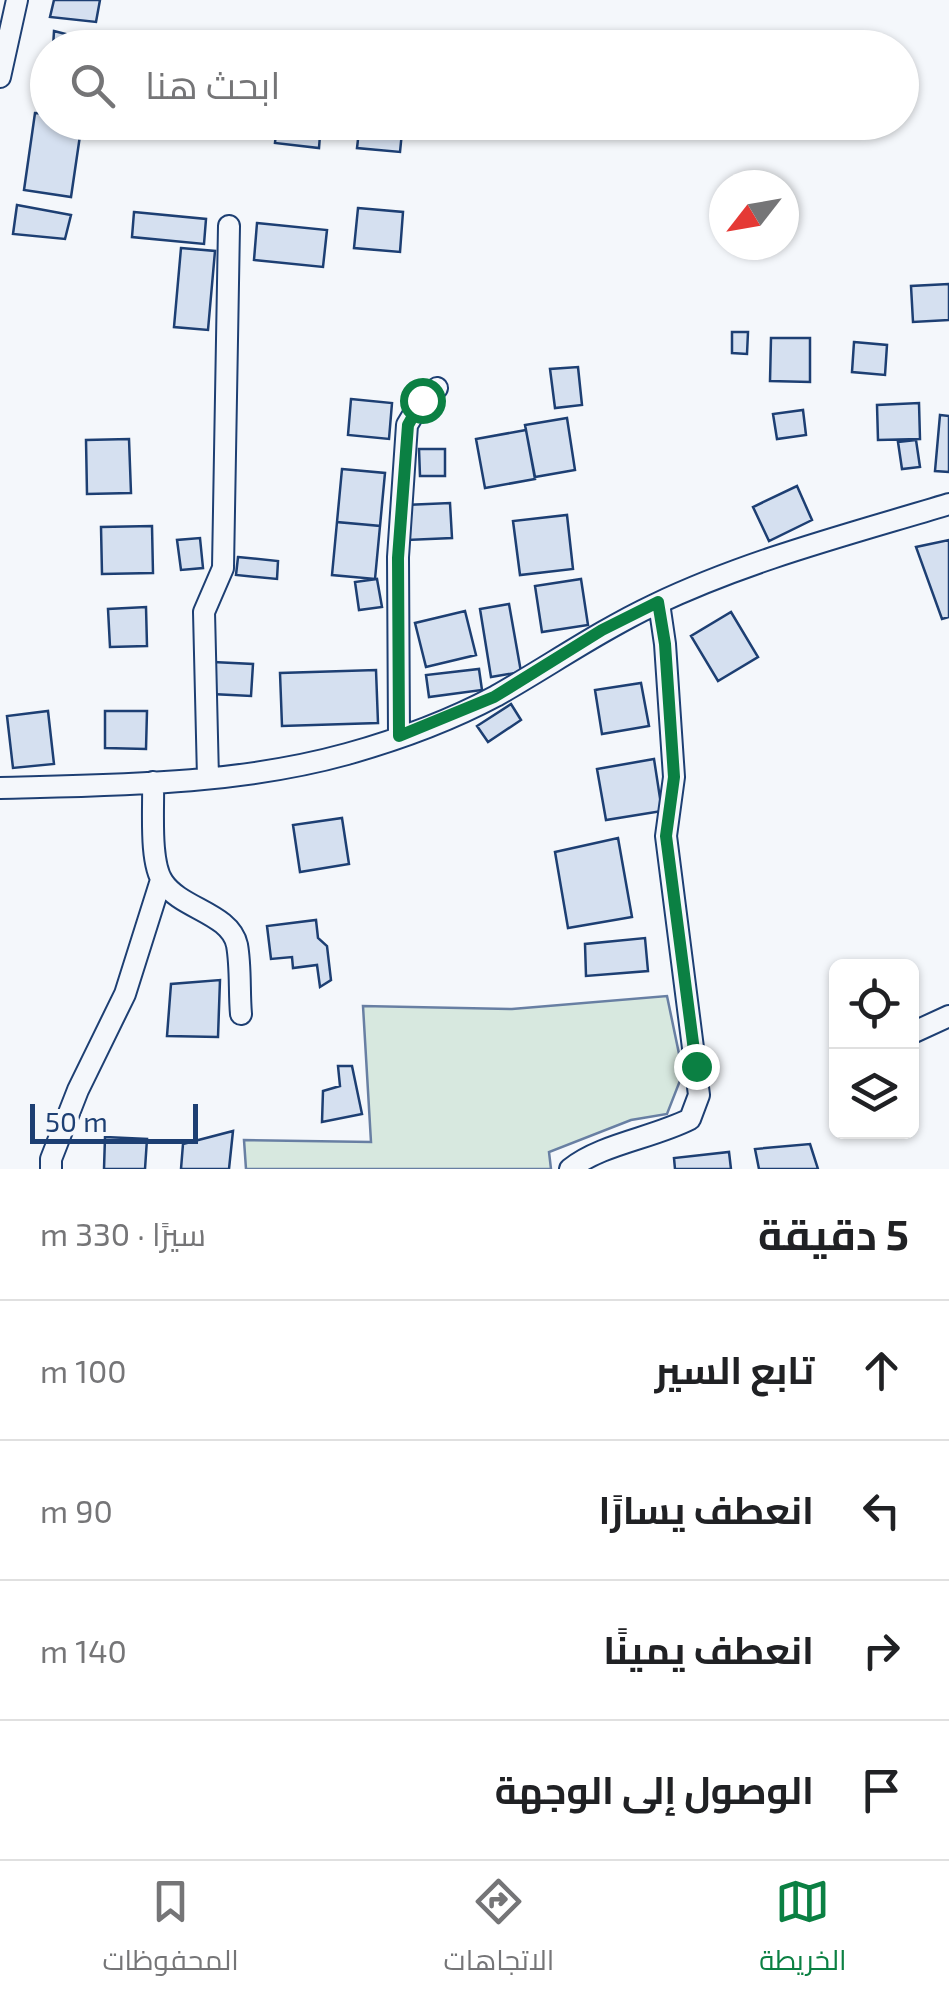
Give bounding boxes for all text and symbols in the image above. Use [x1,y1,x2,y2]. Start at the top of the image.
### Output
search box [30,30,919,140]
icon: search [65,58,120,113]
text: ابحث هنا [145,61,280,107]
north arrow [709,170,799,260]
route start [400,378,446,424]
map controls [829,959,919,1139]
button: locate [829,959,919,1049]
route end [674,1044,720,1090]
button: layers [829,1049,919,1139]
scale bar [30,1099,198,1144]
text: 50 m [45,1104,108,1138]
text: 5 دقيقة [758,1208,909,1258]
text: سيرًا · 330 m [40,1214,206,1252]
icon: ahead [854,1343,909,1398]
text: تابع السير [655,1346,814,1392]
text: 100 m [40,1351,127,1389]
icon: left [854,1483,909,1538]
text: انعطف يسارًا [599,1486,814,1532]
text: 90 m [40,1491,113,1529]
icon: right [854,1623,909,1678]
text: انعطف يمينًا [603,1626,814,1672]
text: 140 m [40,1631,127,1669]
icon: arrive [854,1763,909,1818]
text: الوصول إلى الوجهة [495,1766,814,1812]
tab: المحفوظات [102,1874,239,1986]
tab: الاتجاهات [444,1874,554,1986]
tab: الخريطة [759,1874,847,1986]

